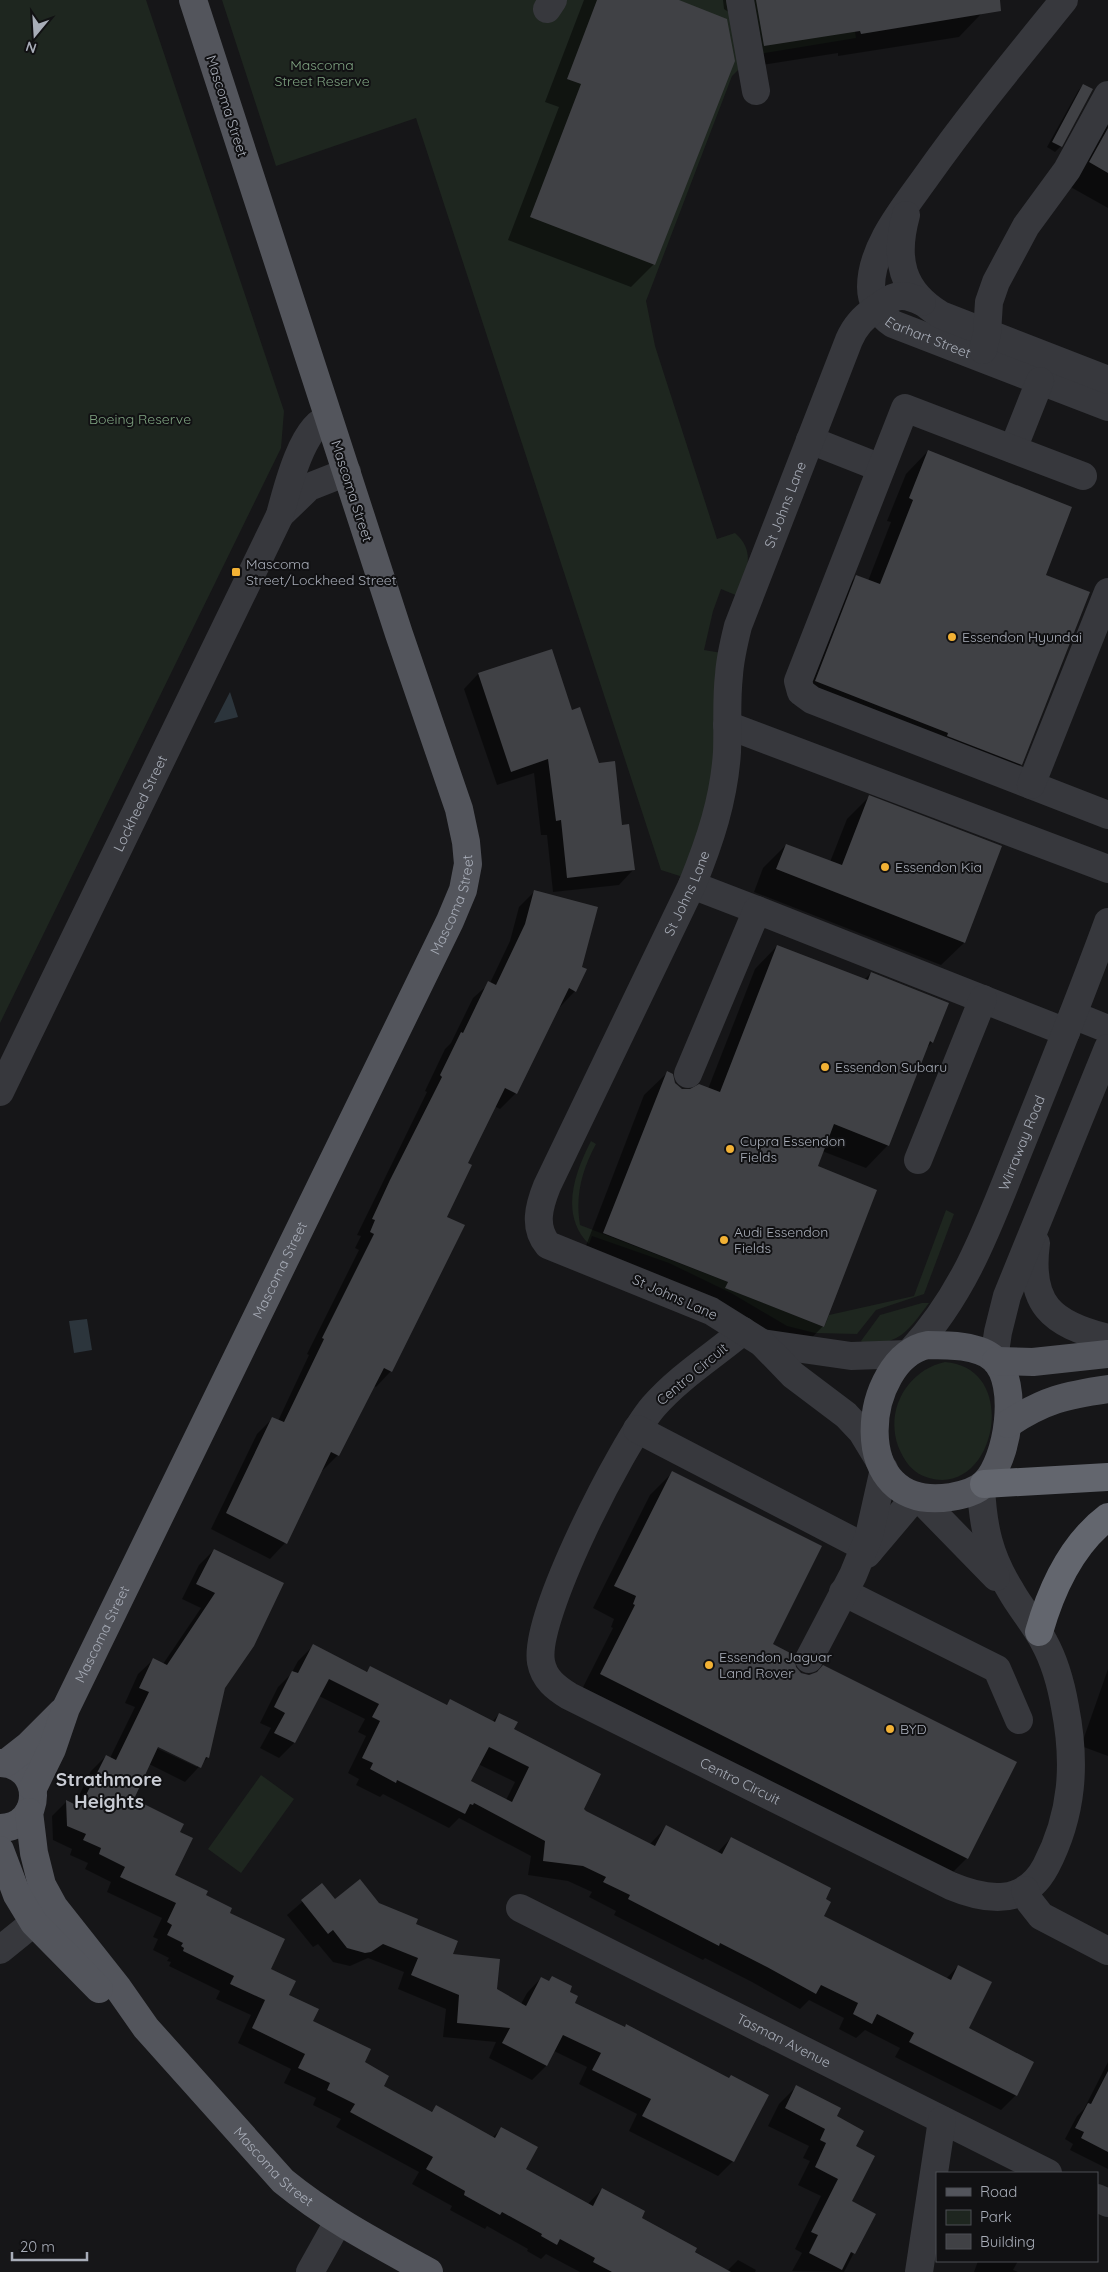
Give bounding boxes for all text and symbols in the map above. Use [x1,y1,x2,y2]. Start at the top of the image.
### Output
north arrow [10,10,60,60]
text: N [23,37,39,58]
street label: Mascoma Street [202,53,252,159]
park label: Mascoma Street Reserve [274,56,370,90]
street label: Earhart Street [881,312,974,362]
park label: Boeing Reserve [89,410,191,428]
street label: Mascoma Street [327,438,377,544]
street label: St Johns Lane [760,459,810,550]
place label: Mascoma Street/Lockheed Street [246,555,397,589]
marker: Mascoma Street/Lockheed Street [230,566,242,578]
place label: Essendon Hyundai [962,628,1082,646]
marker: Essendon Hyundai [946,631,958,643]
street label: Lockheed Street [109,752,171,854]
street label: St Johns Lane [660,848,713,939]
street label: Mascoma Street [426,854,477,958]
place label: Essendon Kia [895,858,982,876]
marker: Essendon Kia [879,861,891,873]
place label: Essendon Subaru [835,1058,947,1076]
marker: Essendon Subaru [819,1061,831,1073]
street label: Wirraway Road [995,1093,1049,1193]
place label: Cupra Essendon Fields [740,1132,845,1166]
marker: Cupra Essendon Fields [724,1143,736,1155]
street label: Mascoma Street [248,1218,311,1322]
place label: Audi Essendon Fields [734,1223,828,1257]
marker: Audi Essendon Fields [718,1234,730,1246]
street label: St Johns Lane [630,1270,720,1324]
street label: Centro Circuit [653,1339,731,1409]
street label: Mascoma Street [71,1582,133,1686]
place label: Essendon Jaguar Land Rover [719,1648,833,1682]
marker: Essendon Jaguar Land Rover [703,1659,715,1671]
place label: BYD [900,1720,927,1738]
marker: BYD [884,1723,896,1735]
street label: Centro Circuit [697,1754,784,1809]
district label: Strathmore Heights [56,1767,162,1813]
street label: Tasman Avenue [733,2009,834,2072]
street label: Mascoma Street [230,2123,317,2210]
legend [936,2172,1098,2262]
text: Road [980,2182,1017,2201]
text: Park [980,2207,1012,2226]
scale bar [12,2230,88,2262]
text: Building [980,2232,1035,2251]
text: 20 m [20,2237,55,2256]

